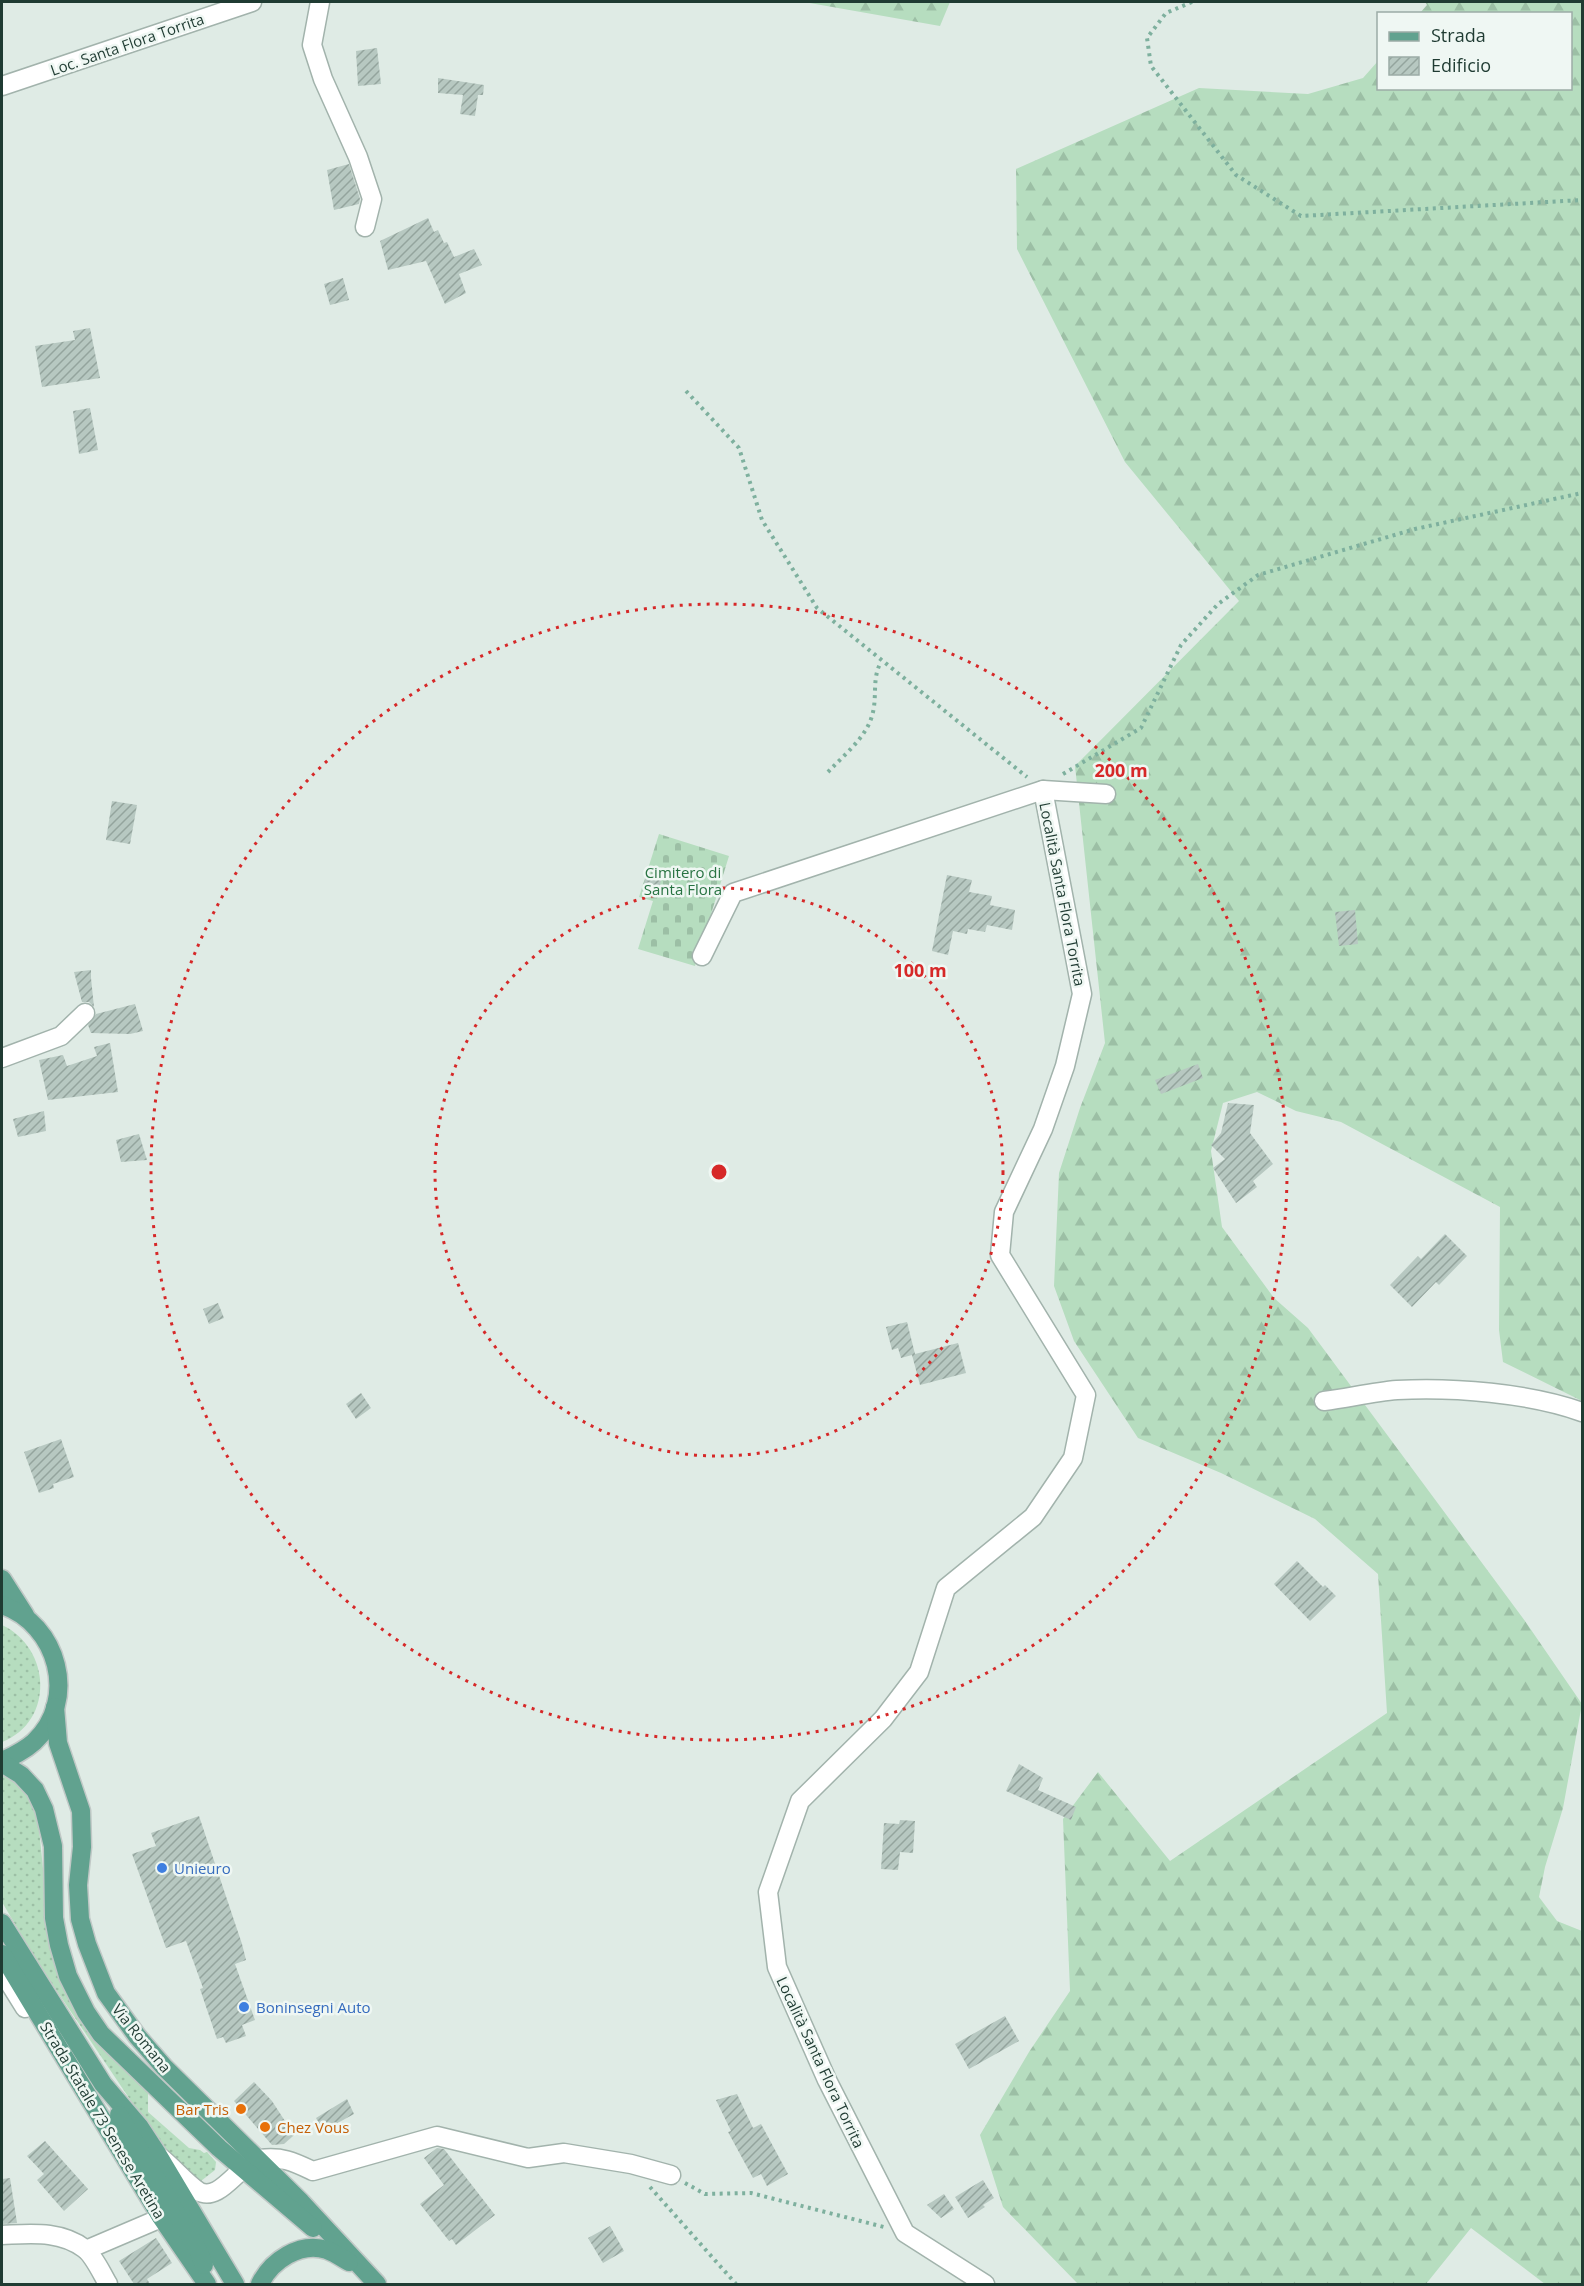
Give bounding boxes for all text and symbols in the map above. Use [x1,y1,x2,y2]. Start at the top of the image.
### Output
street label: Loc. Santa Flora Torrita [48,8,206,80]
legend [1377,12,1572,90]
text: Strada [1431,23,1486,47]
text: Edificio [1431,53,1491,77]
text: 200 m [1094,758,1148,782]
street label: Località Santa Flora Torrita [1035,800,1091,988]
park label: Cimitero di Santa Flora [644,862,722,899]
text: 100 m [893,958,947,982]
centre of rings [709,1162,729,1182]
place label: Unieuro [174,1858,231,1878]
marker: Unieuro [155,1861,169,1875]
street label: Località Santa Flora Torrita [772,1973,870,2151]
place label: Boninsegni Auto [256,1997,371,2017]
street label: Via Romana [108,1999,176,2077]
marker: Boninsegni Auto [237,2000,251,2014]
street label: Strada Statale 73 Senese Aretina [36,2018,170,2222]
place label: Bar Tris [176,2099,229,2119]
marker: Bar Tris [234,2102,248,2116]
place label: Chez Vous [277,2117,349,2137]
marker: Chez Vous [258,2120,272,2134]

